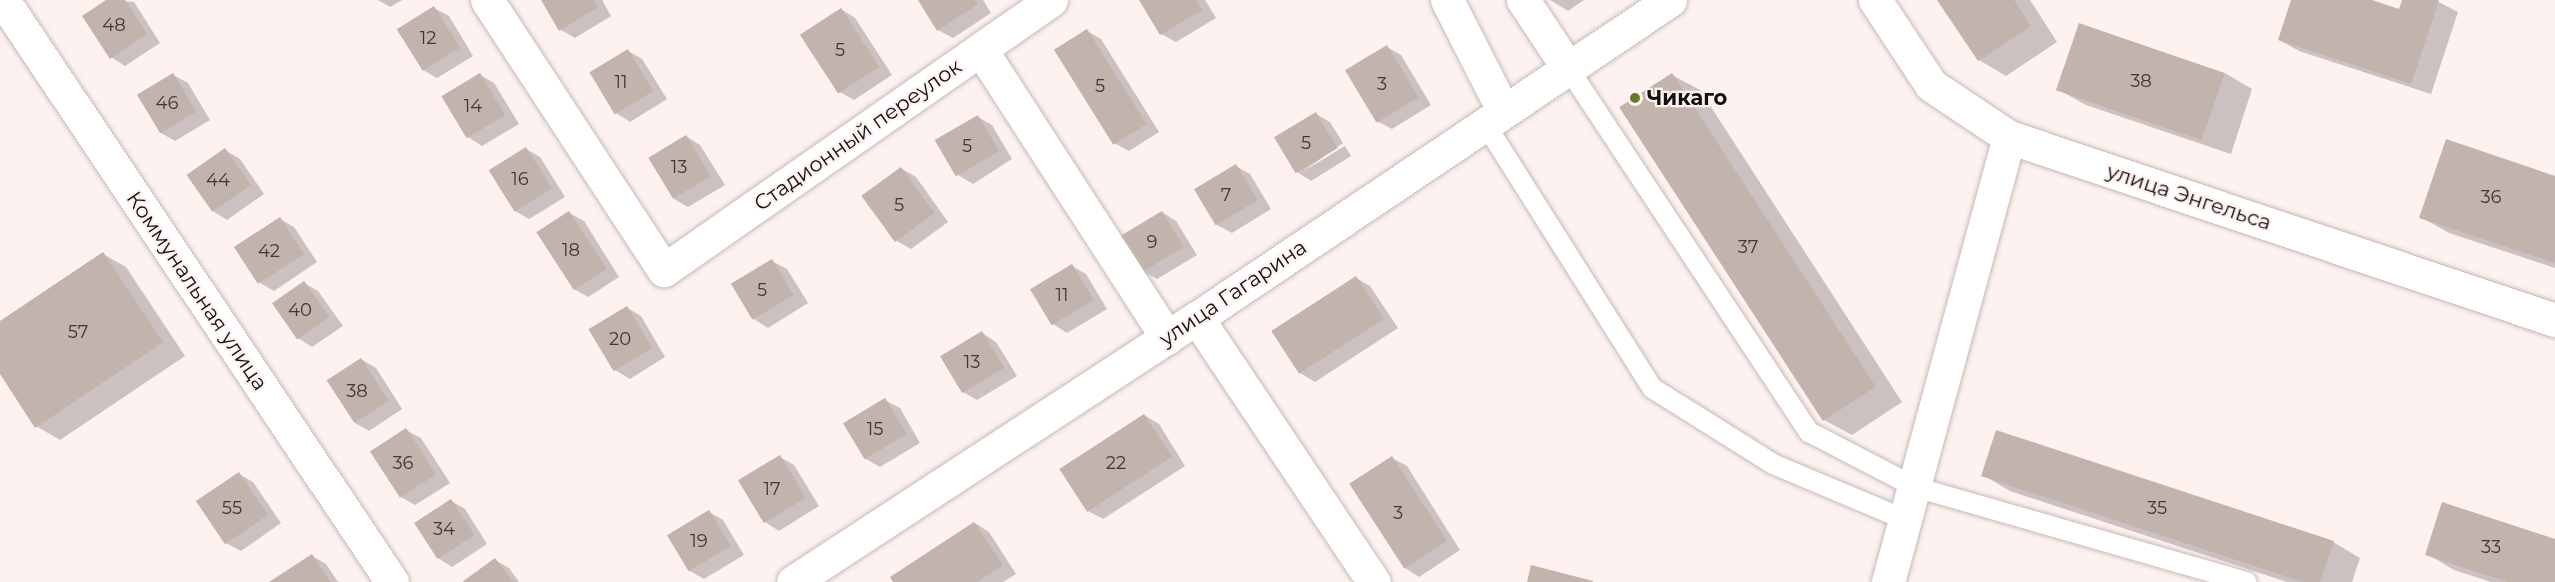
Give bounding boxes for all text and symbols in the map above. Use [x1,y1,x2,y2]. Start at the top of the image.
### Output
house number: 48 [102,14,126,36]
house number: 12 [420,27,436,49]
house number: 5 [835,39,845,61]
street label: Стадионный переулок [749,54,967,216]
house number: 38 [2130,70,2152,92]
house number: 11 [615,71,627,93]
house number: 3 [1377,73,1387,95]
house number: 5 [1095,75,1105,97]
place label: Чикаго [1647,85,1727,111]
marker: Чикаго [1628,91,1642,105]
house number: 46 [156,92,178,114]
house number: 14 [464,95,482,117]
house number: 5 [1301,132,1311,154]
house number: 5 [962,135,972,157]
house number: 13 [671,156,687,178]
street label: улица Энгельса [2104,159,2274,235]
house number: 16 [511,168,529,190]
house number: 44 [206,169,230,191]
house number: 7 [1221,184,1231,206]
house number: 36 [2480,186,2502,208]
street label: Коммунальная улица [121,187,273,395]
house number: 5 [894,194,904,216]
house number: 9 [1147,231,1157,253]
street label: улица Гагарина [1155,234,1311,352]
house number: 37 [1738,236,1758,258]
house number: 18 [562,239,580,261]
house number: 42 [258,240,280,262]
house number: 5 [757,279,767,301]
house number: 11 [1056,284,1068,306]
house number: 40 [288,299,312,321]
house number: 57 [68,321,88,343]
house number: 20 [609,328,631,350]
house number: 13 [964,351,980,373]
house number: 38 [346,380,368,402]
house number: 15 [867,418,883,440]
house number: 36 [392,452,414,474]
house number: 22 [1106,452,1126,474]
house number: 17 [763,478,781,500]
house number: 55 [222,497,242,519]
house number: 35 [2147,497,2167,519]
house number: 3 [1393,502,1403,524]
house number: 34 [433,518,455,540]
house number: 19 [690,530,708,552]
house number: 33 [2481,536,2501,558]

